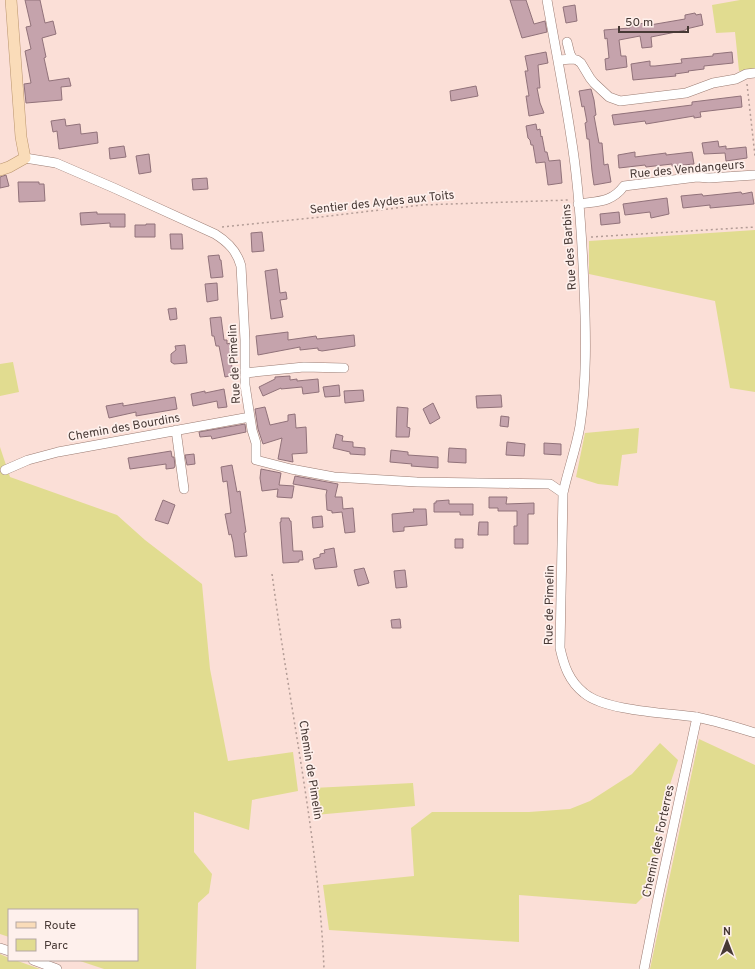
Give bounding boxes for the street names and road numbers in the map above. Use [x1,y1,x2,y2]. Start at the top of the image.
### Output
street label: Rue des Vendangeurs [629,157,745,183]
street label: Sentier des Aydes aux Toits [309,187,455,219]
street label: Rue des Barbins [559,203,581,291]
street label: Rue de Pimelin [225,324,245,404]
street label: Chemin des Bourdins [67,410,182,446]
street label: Rue de Pimelin [541,565,559,645]
street label: Chemin de Pimelin [294,719,326,821]
street label: Chemin des Forterres [639,783,679,899]

